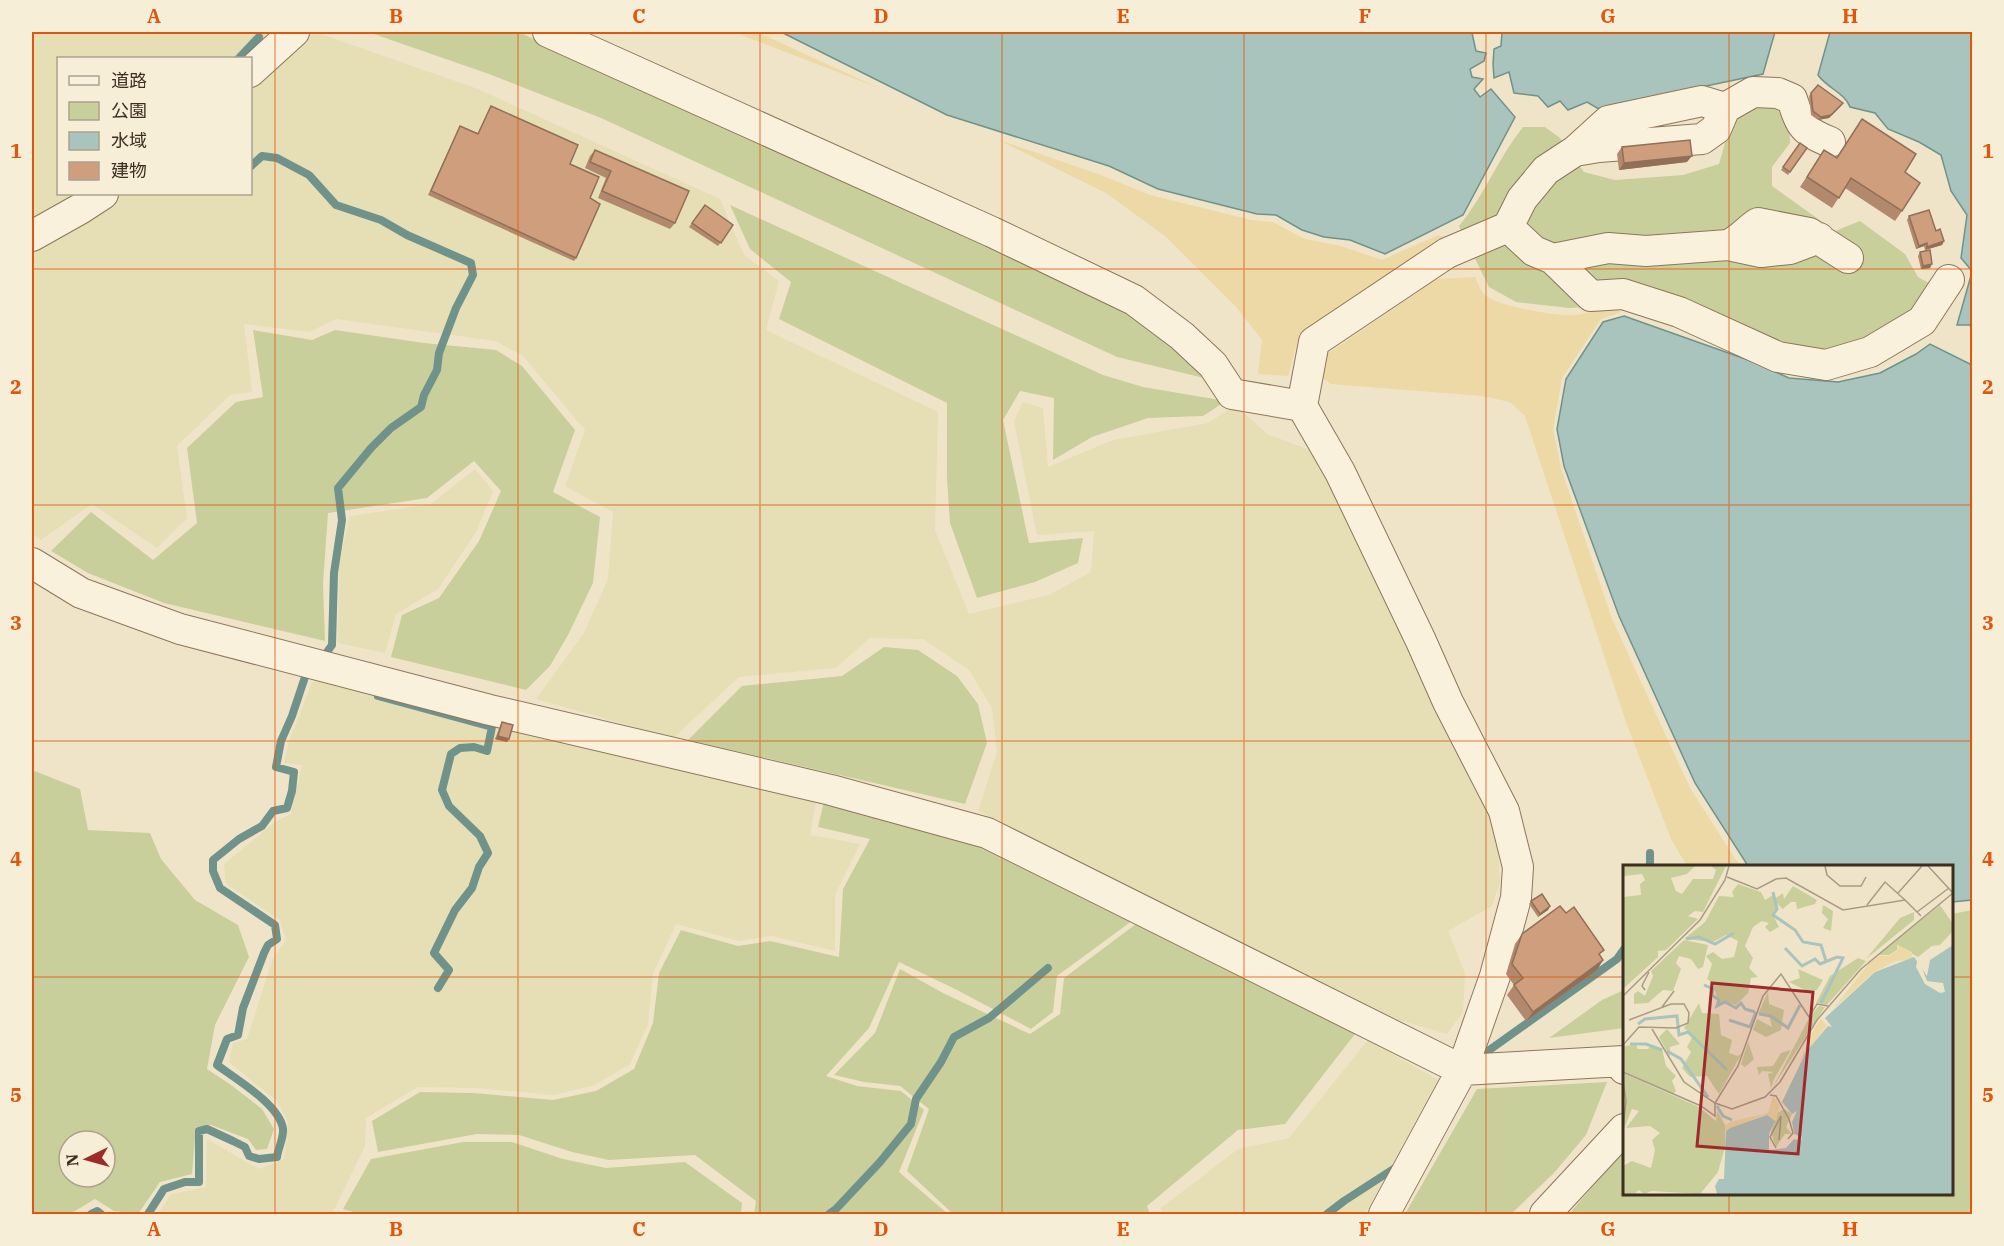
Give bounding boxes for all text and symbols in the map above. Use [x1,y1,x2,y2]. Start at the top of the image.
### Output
text: A [147,2,161,29]
text: B [389,2,403,29]
text: C [632,2,646,29]
text: D [873,2,889,29]
text: E [1116,2,1130,29]
text: F [1359,2,1371,29]
text: G [1600,2,1616,29]
text: H [1842,2,1858,29]
legend [57,57,252,195]
text: 道路 [111,69,147,92]
text: 公園 [111,99,147,122]
text: 水域 [111,129,147,152]
text: 1 [10,137,22,164]
text: 1 [1982,137,1994,164]
text: 建物 [111,159,147,182]
text: 2 [10,373,22,400]
text: 2 [1982,373,1994,400]
text: 3 [10,609,22,636]
text: 3 [1982,609,1994,636]
text: 4 [10,845,22,872]
text: 4 [1982,845,1994,872]
inset map [1623,865,1953,1195]
text: 5 [10,1081,22,1108]
text: 5 [1982,1081,1994,1108]
north arrow [57,1129,117,1189]
text: N [62,1153,83,1167]
text: A [147,1215,161,1242]
text: B [389,1215,403,1242]
text: C [632,1215,646,1242]
text: D [873,1215,889,1242]
text: E [1116,1215,1130,1242]
text: F [1359,1215,1371,1242]
text: G [1600,1215,1616,1242]
text: H [1842,1215,1858,1242]

